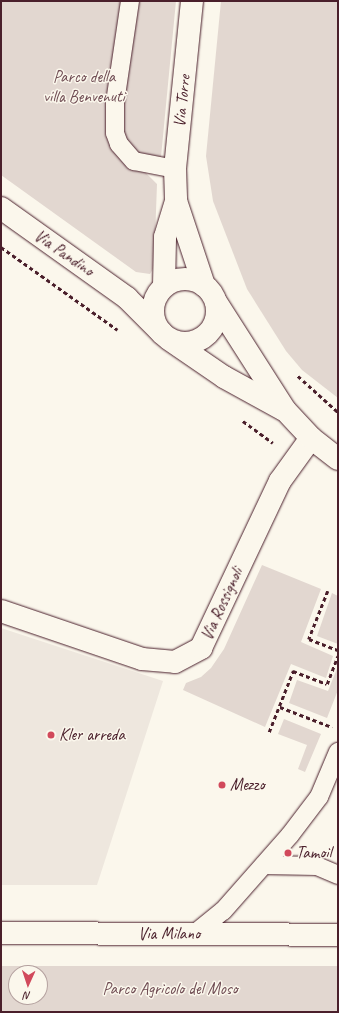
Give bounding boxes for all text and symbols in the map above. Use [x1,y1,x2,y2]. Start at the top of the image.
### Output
park label: Parco della villa Benvenuti [43,67,125,107]
street label: Via Torre [169,74,195,128]
street label: Via Pandino [30,225,98,281]
street label: Via Rossignoli [196,564,248,644]
place label: Kler arreda [59,725,125,745]
marker: Kler arreda [46,730,56,740]
place label: Mezzo [230,775,264,795]
marker: Mezzo [217,780,227,790]
place label: Tamoil [296,843,331,863]
marker: Tamoil [283,848,293,858]
street label: Via Milano [138,924,200,944]
north arrow [8,965,48,1005]
park label: Parco Agricolo del Moso [102,979,238,999]
text: N [24,989,31,1003]

